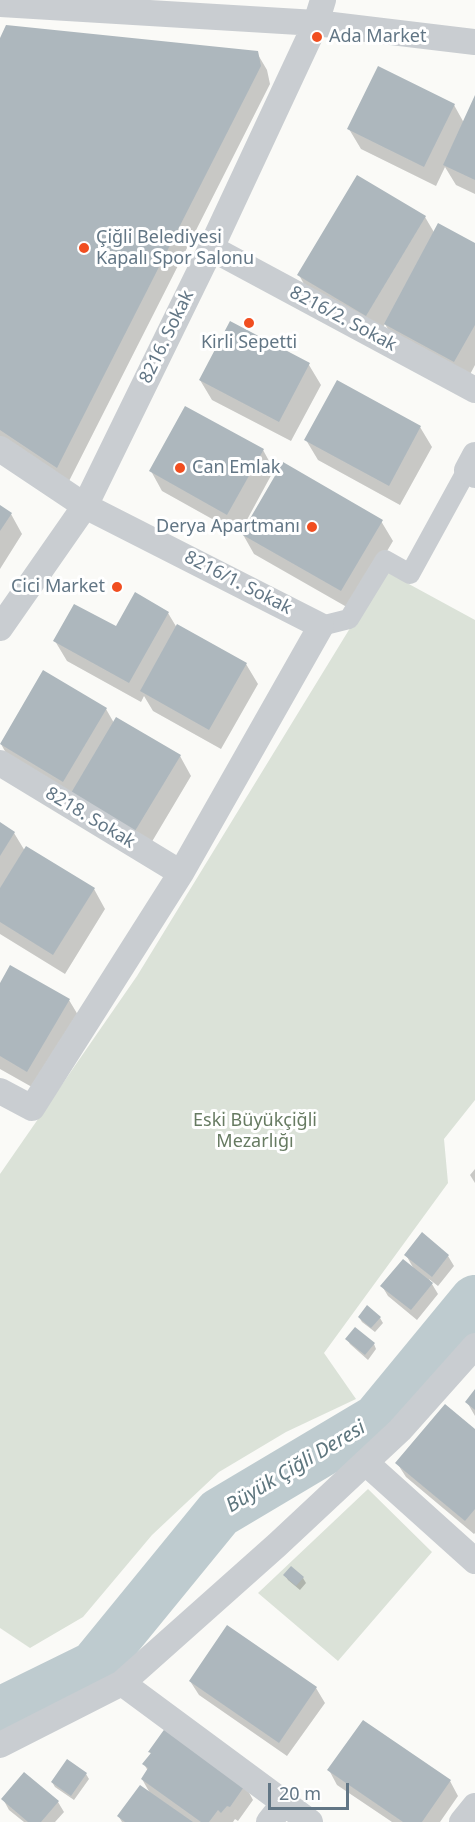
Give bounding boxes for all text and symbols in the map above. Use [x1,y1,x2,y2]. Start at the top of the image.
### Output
place label: Ada Market [329,26,426,48]
marker: Ada Market [310,30,324,44]
place label: Çiğli Belediyesi Kapalı Spor Salonu [96,227,254,270]
marker: Çiğli Belediyesi Kapalı Spor Salonu [77,241,91,255]
street label: 8216/2. Sokak [286,282,400,356]
street label: 8216. Sokak [135,287,199,387]
marker: Kirli Sepetti [242,316,256,330]
place label: Kirli Sepetti [201,332,297,354]
place label: Can Emlak [192,457,280,479]
marker: Can Emlak [173,461,187,475]
place label: Derya Apartmanı [156,516,300,538]
marker: Derya Apartmanı [305,520,319,534]
street label: 8216/1. Sokak [181,547,295,619]
place label: Cici Market [11,576,105,598]
marker: Cici Market [110,580,124,594]
street label: 8218. Sokak [41,783,139,853]
park label: Eski Büyükçiğli Mezarlığı [193,1110,317,1152]
water label: Büyük Çiğli Deresi [222,1416,370,1518]
scale bar [271,1771,352,1809]
text: 20 m [279,1781,321,1805]

